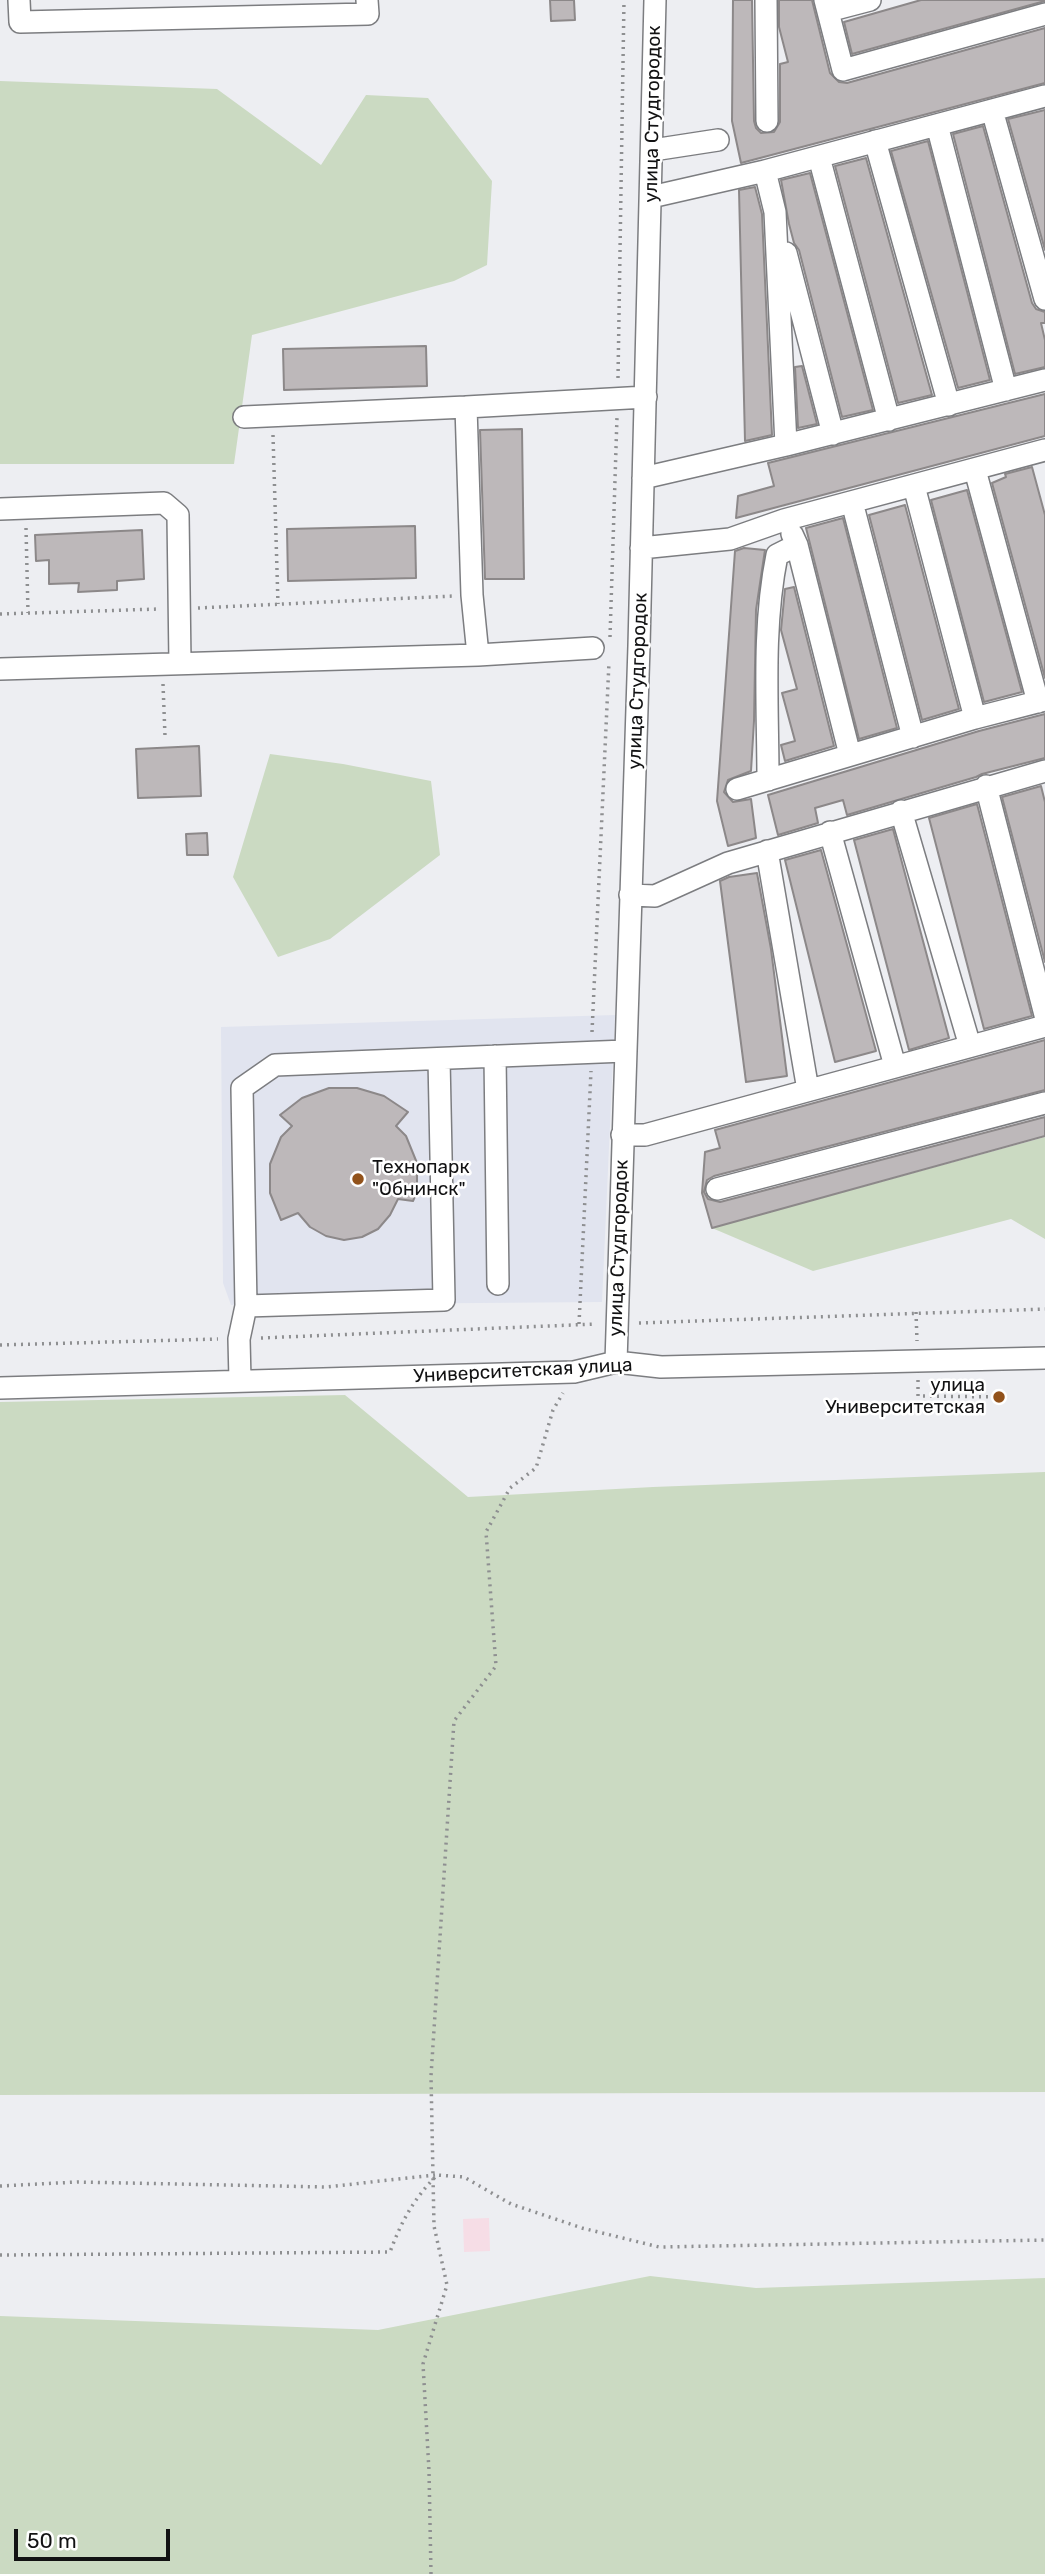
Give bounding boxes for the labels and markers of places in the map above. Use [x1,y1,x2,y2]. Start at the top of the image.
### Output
place label: Технопарк "Обнинск" [372,1157,470,1201]
marker: Технопарк "Обнинск" [350,1171,366,1187]
place label: улица Университетская [825,1375,985,1419]
marker: улица Университетская [991,1389,1007,1405]

